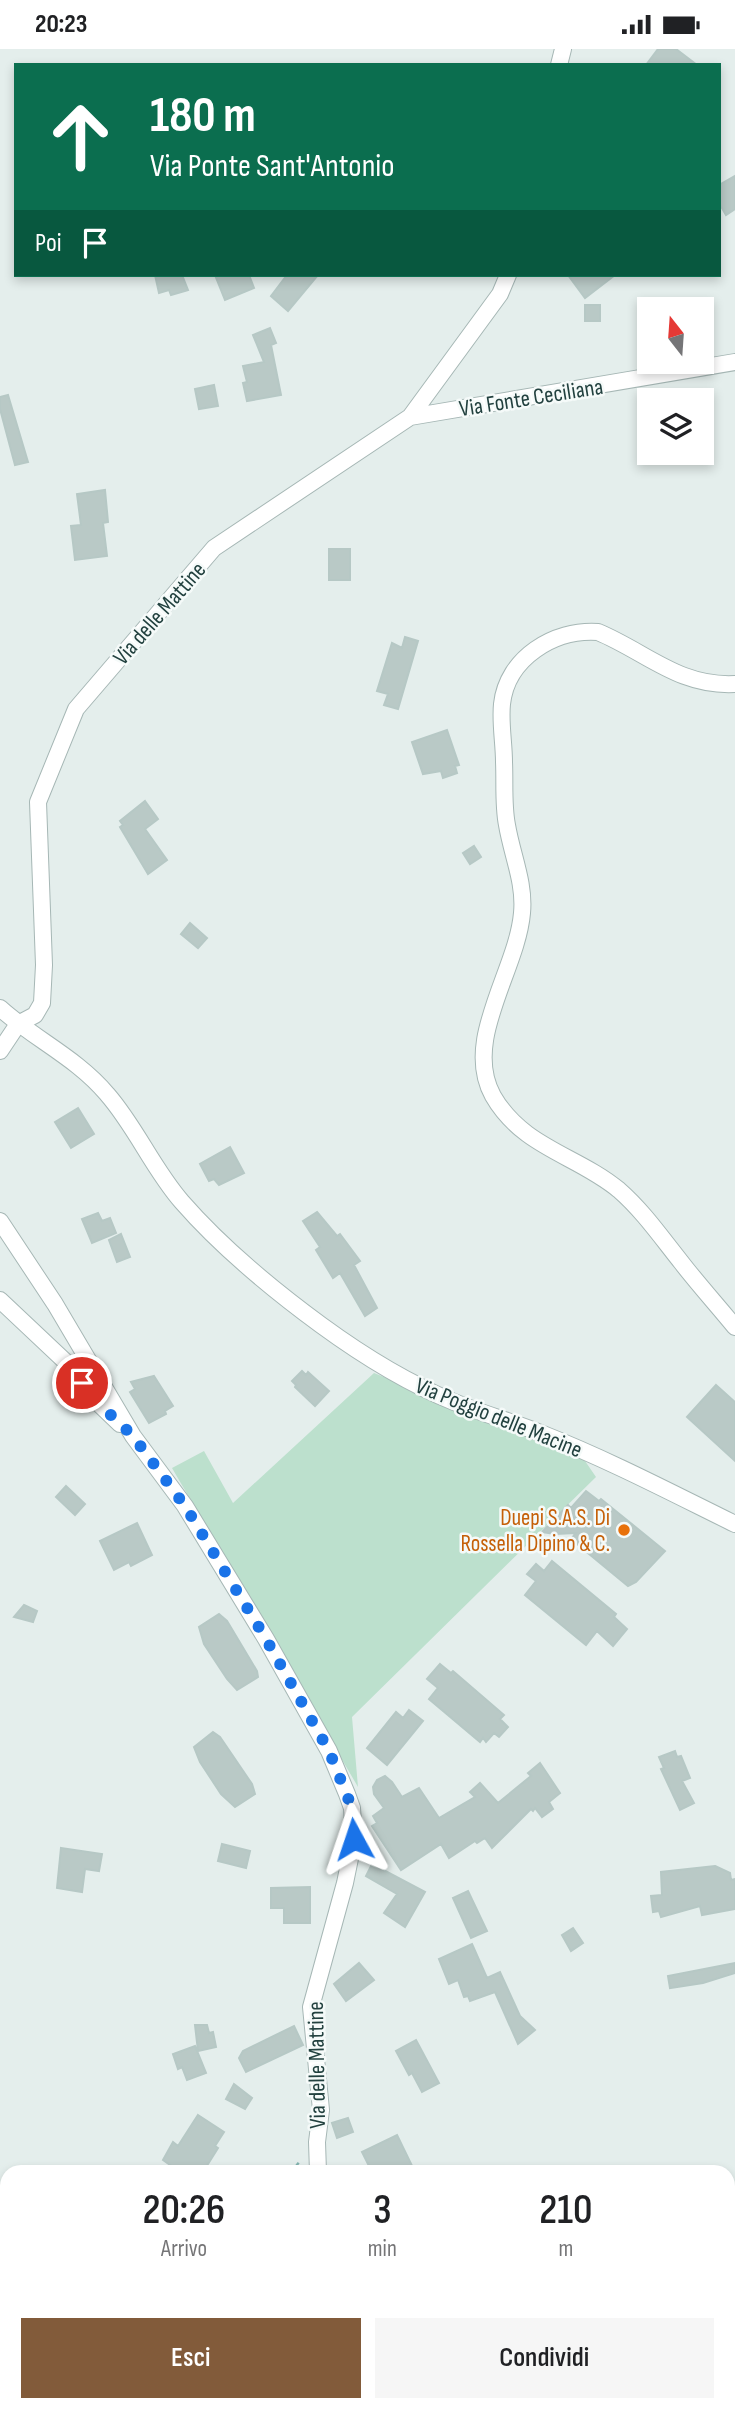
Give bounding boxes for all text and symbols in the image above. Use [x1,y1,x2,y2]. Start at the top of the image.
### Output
text: 20:23 [35,9,87,40]
text: 180 m [150,87,256,146]
icon: ahead [35,91,126,182]
text: Via Ponte Sant'Antonio [150,147,395,186]
icon: arrive [76,224,114,262]
text: Poi [35,228,62,259]
north arrow [637,297,714,375]
map controls [637,297,714,465]
street label: Via Fonte Ceciliana [457,373,605,423]
button: layers [637,388,714,465]
street label: Via delle Mattine [107,556,212,671]
pin [52,1353,112,1413]
icon: arrive [63,1364,101,1402]
street label: Via Poggio delle Macine [411,1372,586,1464]
place label: Duepi S.A.S. Di Rossella Dipino & C. [460,1504,610,1558]
marker: Duepi S.A.S. Di Rossella Dipino & C. [616,1522,632,1538]
position arrow [317,1802,391,1876]
street label: Via delle Mattine [302,2001,332,2129]
text: 20:26 [143,2185,225,2236]
text: 3 [373,2185,391,2236]
text: 210 [539,2185,592,2236]
text: Arrivo [161,2235,207,2263]
text: min [368,2235,397,2263]
text: m [558,2235,573,2263]
button: Esci [21,2318,361,2398]
button: Condividi [375,2318,714,2398]

